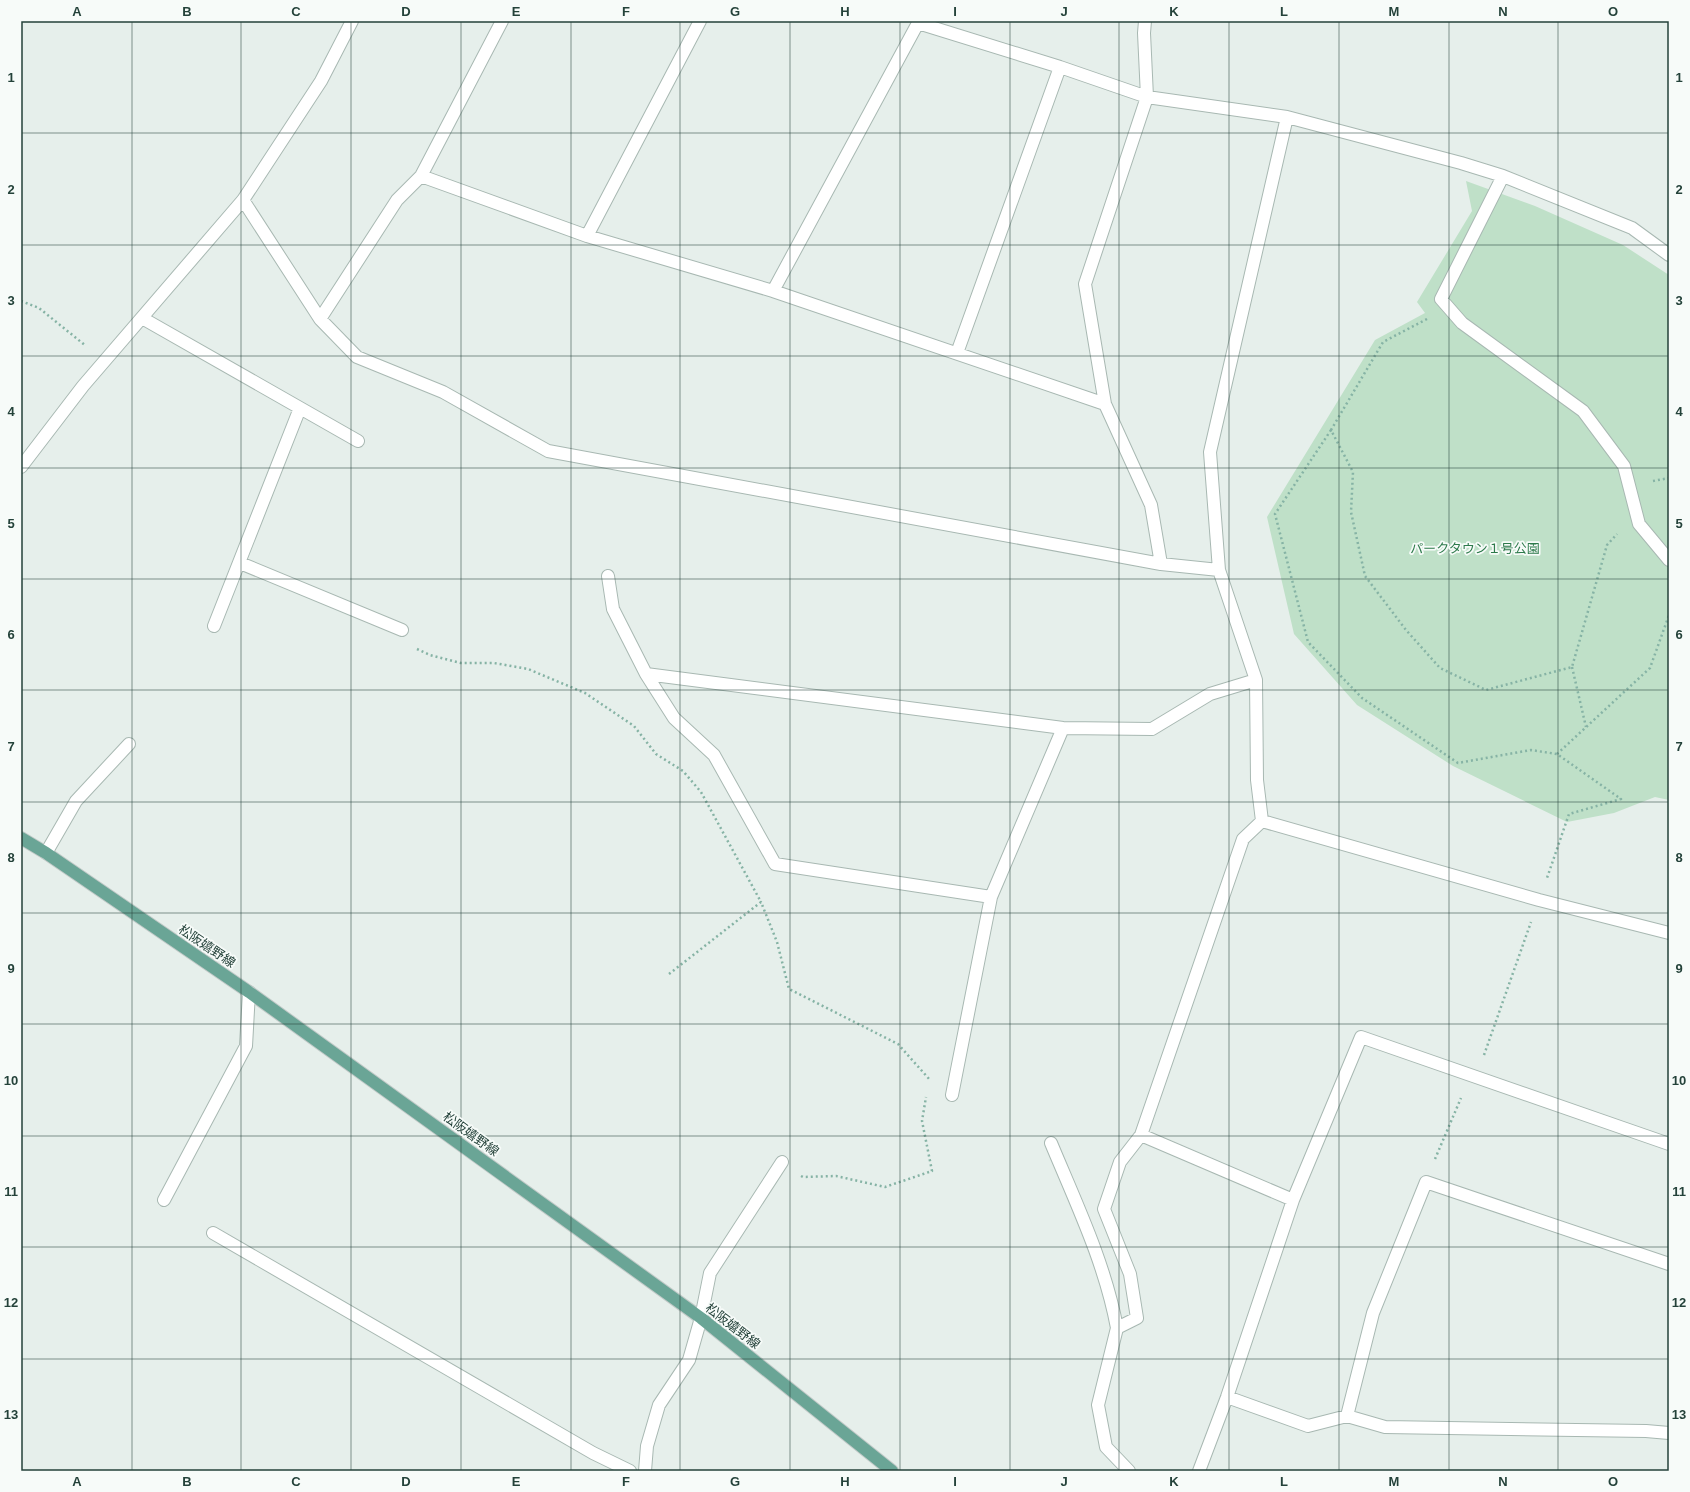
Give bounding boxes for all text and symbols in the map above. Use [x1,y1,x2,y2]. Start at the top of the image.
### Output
text: A [72,4,82,19]
text: B [182,4,192,19]
text: C [291,4,301,19]
text: D [401,4,411,19]
text: E [512,4,521,19]
text: F [622,4,630,19]
text: G [730,4,740,19]
text: H [840,4,850,19]
text: I [953,4,957,19]
text: J [1060,4,1068,19]
text: K [1169,4,1179,19]
text: L [1280,4,1288,19]
text: M [1389,4,1399,19]
text: N [1498,4,1508,19]
text: O [1608,4,1618,19]
text: 1 [7,70,15,85]
text: 1 [1675,70,1683,85]
text: 2 [7,182,15,197]
text: 2 [1675,182,1683,197]
text: 3 [7,293,15,308]
text: 3 [1675,293,1683,308]
text: 4 [7,404,15,419]
text: 4 [1675,404,1683,419]
text: 5 [7,516,15,531]
text: 5 [1675,516,1683,531]
park label: パークタウン１号公園 [1410,541,1540,556]
text: 6 [7,627,15,642]
text: 6 [1675,627,1683,642]
text: 7 [7,739,15,754]
text: 7 [1675,739,1683,754]
text: 8 [7,850,15,865]
text: 8 [1675,850,1683,865]
street label: 松阪嬉野線 [176,922,238,970]
text: 9 [7,961,15,976]
text: 9 [1675,961,1683,976]
text: 10 [4,1073,18,1088]
text: 10 [1672,1073,1686,1088]
street label: 松阪嬉野線 [440,1109,502,1159]
text: 11 [4,1184,18,1199]
text: 11 [1672,1184,1686,1199]
text: 12 [4,1295,18,1310]
text: 12 [1672,1295,1686,1310]
street label: 松阪嬉野線 [703,1300,763,1352]
text: 13 [4,1407,18,1422]
text: 13 [1672,1407,1686,1422]
text: A [72,1474,82,1489]
text: B [182,1474,192,1489]
text: C [291,1474,301,1489]
text: D [401,1474,411,1489]
text: E [512,1474,521,1489]
text: F [622,1474,630,1489]
text: G [730,1474,740,1489]
text: H [840,1474,850,1489]
text: I [953,1474,957,1489]
text: J [1060,1474,1068,1489]
text: K [1169,1474,1179,1489]
text: L [1280,1474,1288,1489]
text: M [1389,1474,1399,1489]
text: N [1498,1474,1508,1489]
text: O [1608,1474,1618,1489]

